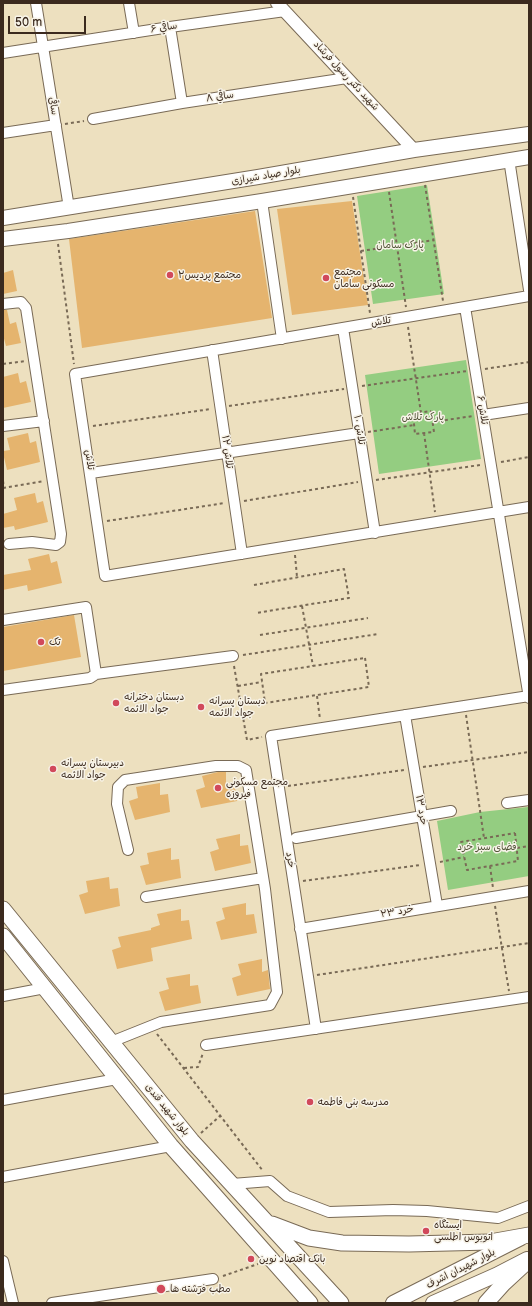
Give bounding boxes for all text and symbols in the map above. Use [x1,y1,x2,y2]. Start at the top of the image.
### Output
scale bar [10,8,88,34]
text: 50 m [15,15,42,30]
street label: ساقي ۶ [150,20,178,36]
street label: شهید دکتر رسول فرشاد [311,39,381,113]
street label: ساقي ۸ [205,89,235,105]
street label: ساقی [46,96,60,116]
street label: بلوار صیاد شیرازی [230,164,302,188]
park label: پارک سامان [376,239,424,251]
place label: مجتمع مسکونی سامان [334,266,394,290]
place label: مجتمع پردیس۲ [178,269,241,281]
marker: مجتمع پردیس۲ [165,270,175,280]
marker: مجتمع مسکونی سامان [321,273,331,283]
street label: تلاش [370,314,392,330]
street label: تلاش ۶ [474,395,490,425]
park label: پارک تلاش [402,411,444,423]
street label: تلاش ۱۰ [351,414,367,446]
street label: تلاش ۱۲ [219,435,235,469]
street label: تلاش [81,449,97,471]
place label: تک [49,636,61,648]
marker: تک [36,637,46,647]
place label: دبستان دخترانه جواد الائمه [124,691,184,714]
place label: دبستان پسرانه جواد الائمه [209,695,266,718]
marker: دبستان دخترانه جواد الائمه [111,698,121,708]
marker: دبستان پسرانه جواد الائمه [196,702,206,712]
place label: دبیرستان پسرانه جواد الائمه [61,757,124,780]
marker: دبیرستان پسرانه جواد الائمه [48,764,58,774]
place label: مجتمع مسکونی فیروزه [226,776,288,800]
marker: مجتمع مسکونی فیروزه [213,783,223,793]
street label: خرد ۱۳ [412,794,430,826]
park label: فضای سبز خرد [457,841,517,853]
street label: خرد [283,851,297,869]
street label: خرد ۲۳ [379,903,415,921]
street label: بلوار شهید قندی [142,1081,192,1139]
place label: مدرسه بنی فاطمه [318,1096,389,1108]
marker: مدرسه بنی فاطمه [305,1097,315,1107]
place label: ایستگاه اتوبوس اطلسی [434,1219,493,1242]
marker: ایستگاه اتوبوس اطلسی [421,1226,431,1236]
street label: بلوار شهیدان اشرف [424,1246,498,1292]
place label: بانک اقتصاد نوین [259,1253,325,1265]
marker: بانک اقتصاد نوین [246,1254,256,1264]
marker: مطب فرشته ها [155,1283,167,1295]
place label: مطب فرشته ها [170,1283,231,1295]

